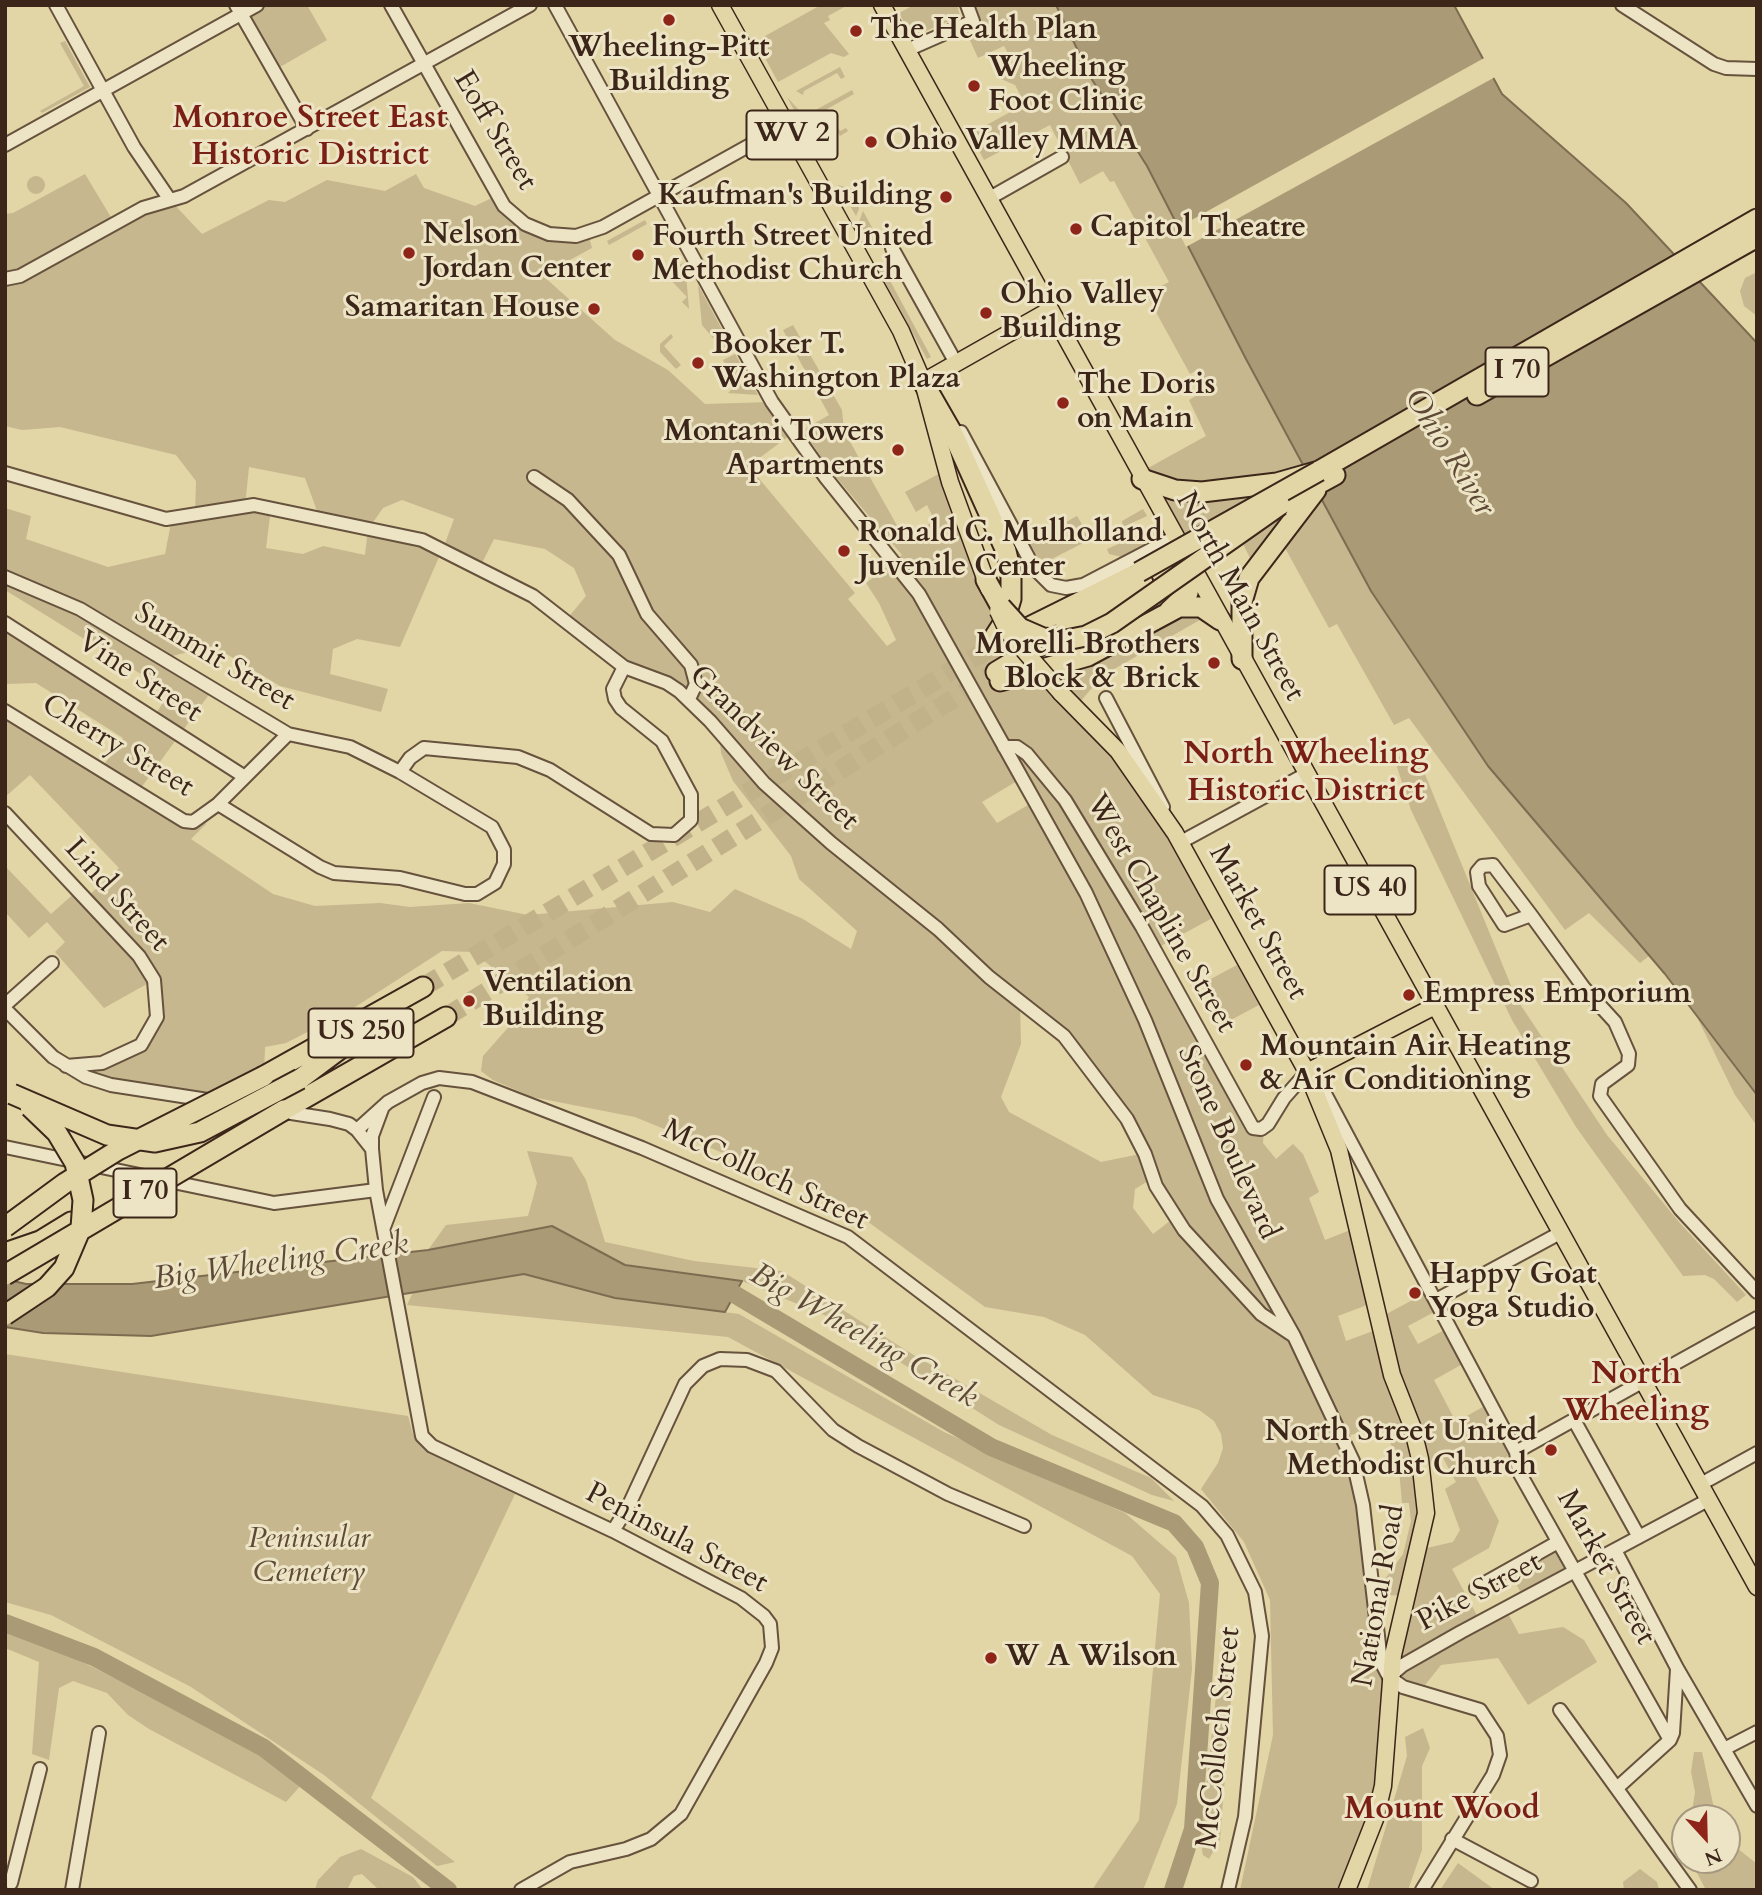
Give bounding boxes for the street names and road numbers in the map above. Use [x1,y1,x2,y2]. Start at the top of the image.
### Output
street label: Eoff Street [444,65,544,197]
road number: WV 2 [746,110,838,160]
road number: I 70 [1486,348,1548,396]
street label: North Main Street [1167,486,1311,708]
street label: Summit Street [127,596,301,720]
street label: Vine Street [70,624,208,732]
street label: Grandview Street [681,659,865,839]
street label: Cherry Street [34,688,200,806]
street label: West Chapline Street [1077,788,1243,1040]
street label: Lind Street [56,832,176,960]
street label: Market Street [1200,839,1314,1007]
road number: US 40 [1324,866,1416,914]
road number: US 250 [308,1009,414,1058]
street label: Stone Boulevard [1168,1040,1286,1246]
street label: McColloch Street [656,1113,874,1239]
road number: I 70 [114,1168,176,1218]
street label: Peninsula Street [579,1476,773,1602]
street label: Market Street [1548,1484,1662,1652]
street label: National Road [1346,1502,1414,1690]
street label: Pike Street [1411,1545,1549,1641]
street label: McColloch Street [1190,1625,1250,1851]

